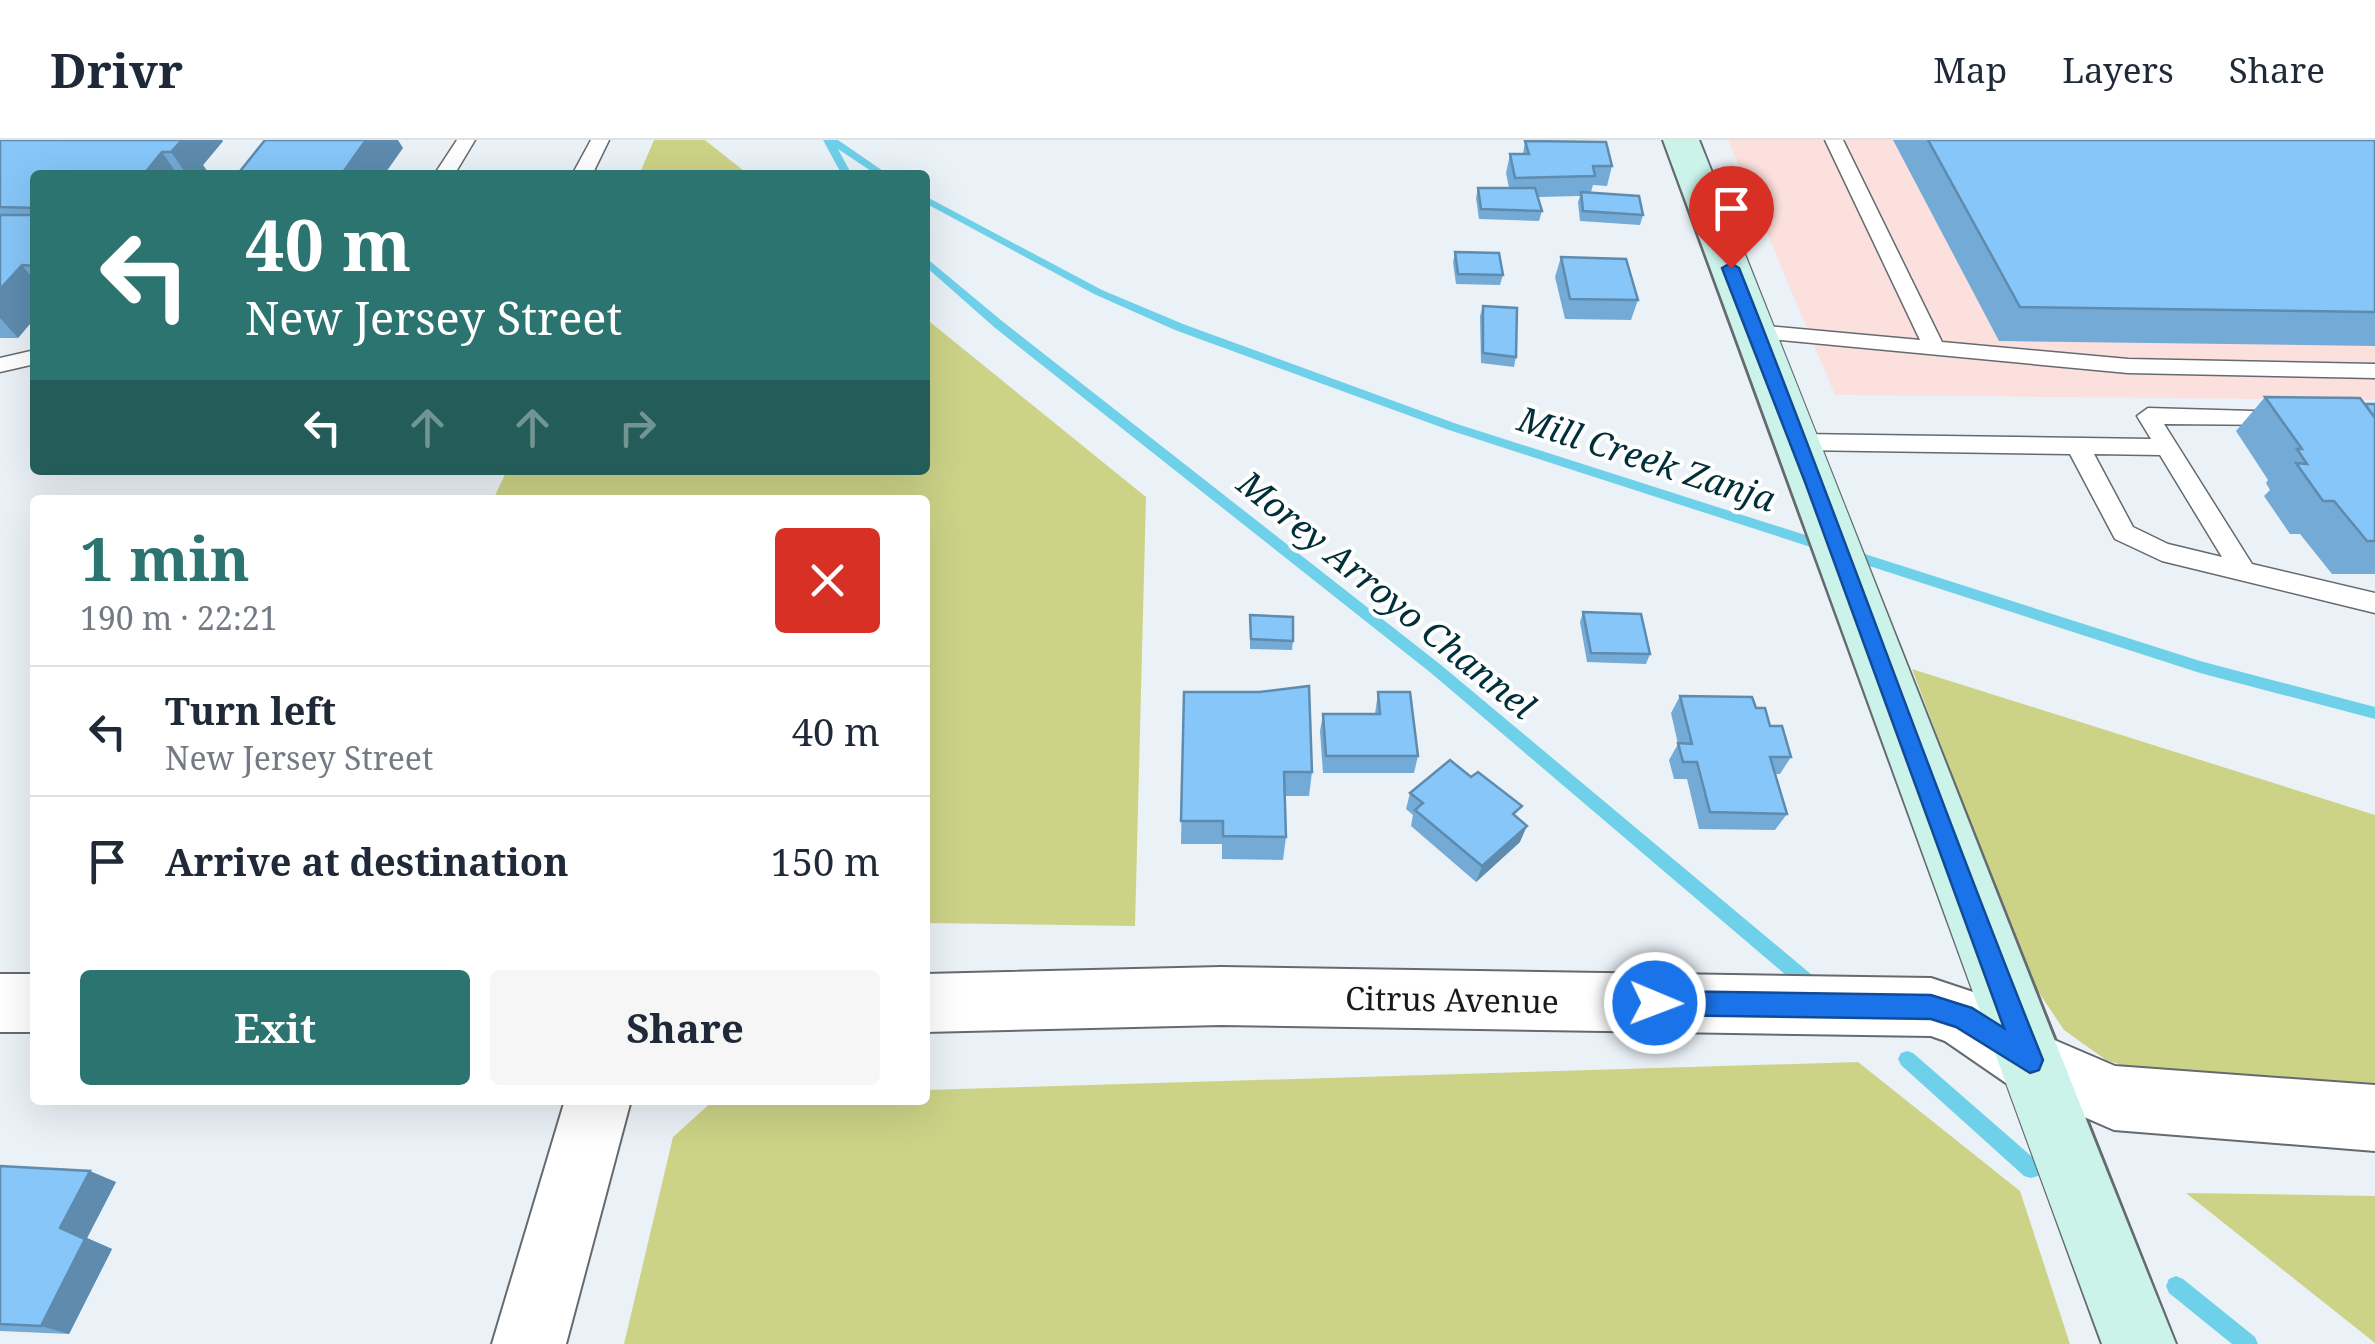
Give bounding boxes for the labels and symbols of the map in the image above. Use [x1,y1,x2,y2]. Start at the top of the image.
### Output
pin [1689,166,1774,269]
water label: Mill Creek Zanja [1511,394,1782,522]
water label: Morey Arroyo Channel [1228,459,1546,729]
position arrow [1603,951,1707,1055]
street label: Citrus Avenue [1345,976,1559,1022]

